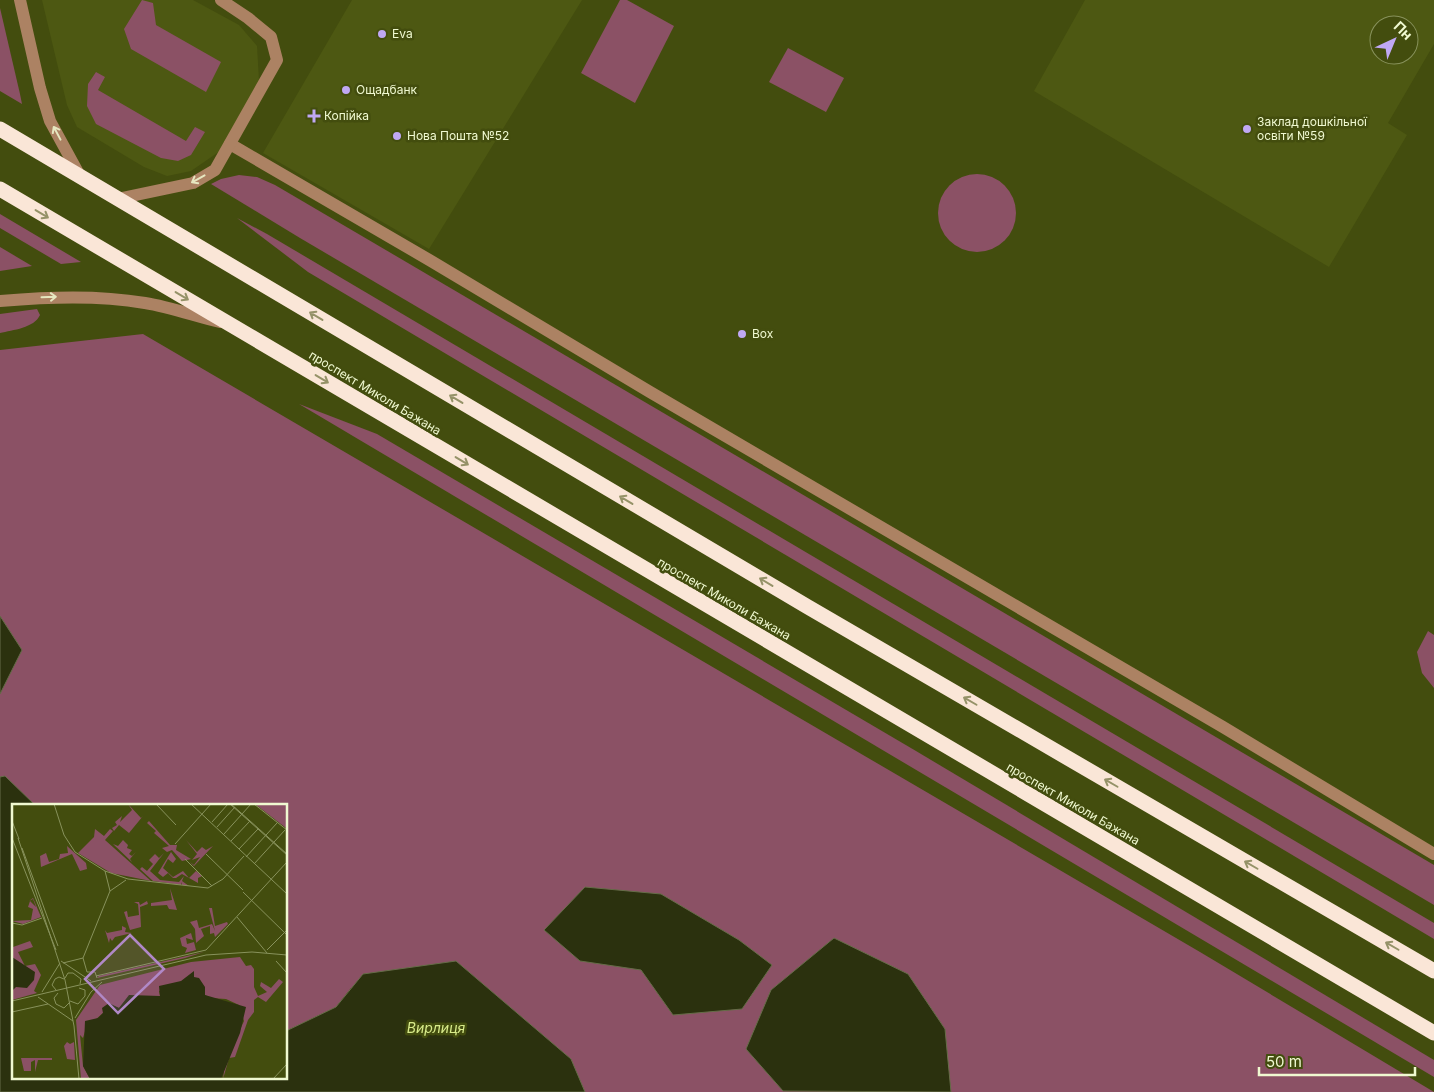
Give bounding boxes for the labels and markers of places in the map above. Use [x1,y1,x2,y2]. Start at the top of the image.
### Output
place label: Eva [392,26,413,41]
marker: Eva [376,28,388,40]
place label: Ощадбанк [356,82,417,97]
marker: Ощадбанк [340,84,352,96]
place label: Копійка [324,108,369,123]
marker: Копійка [308,110,320,122]
place label: Заклад дошкільної освіти №59 [1257,114,1368,143]
marker: Заклад дошкільної освіти №59 [1241,123,1253,135]
place label: Нова Пошта №52 [407,128,509,143]
marker: Нова Пошта №52 [391,130,403,142]
place label: Box [752,326,774,341]
marker: Box [736,328,748,340]

